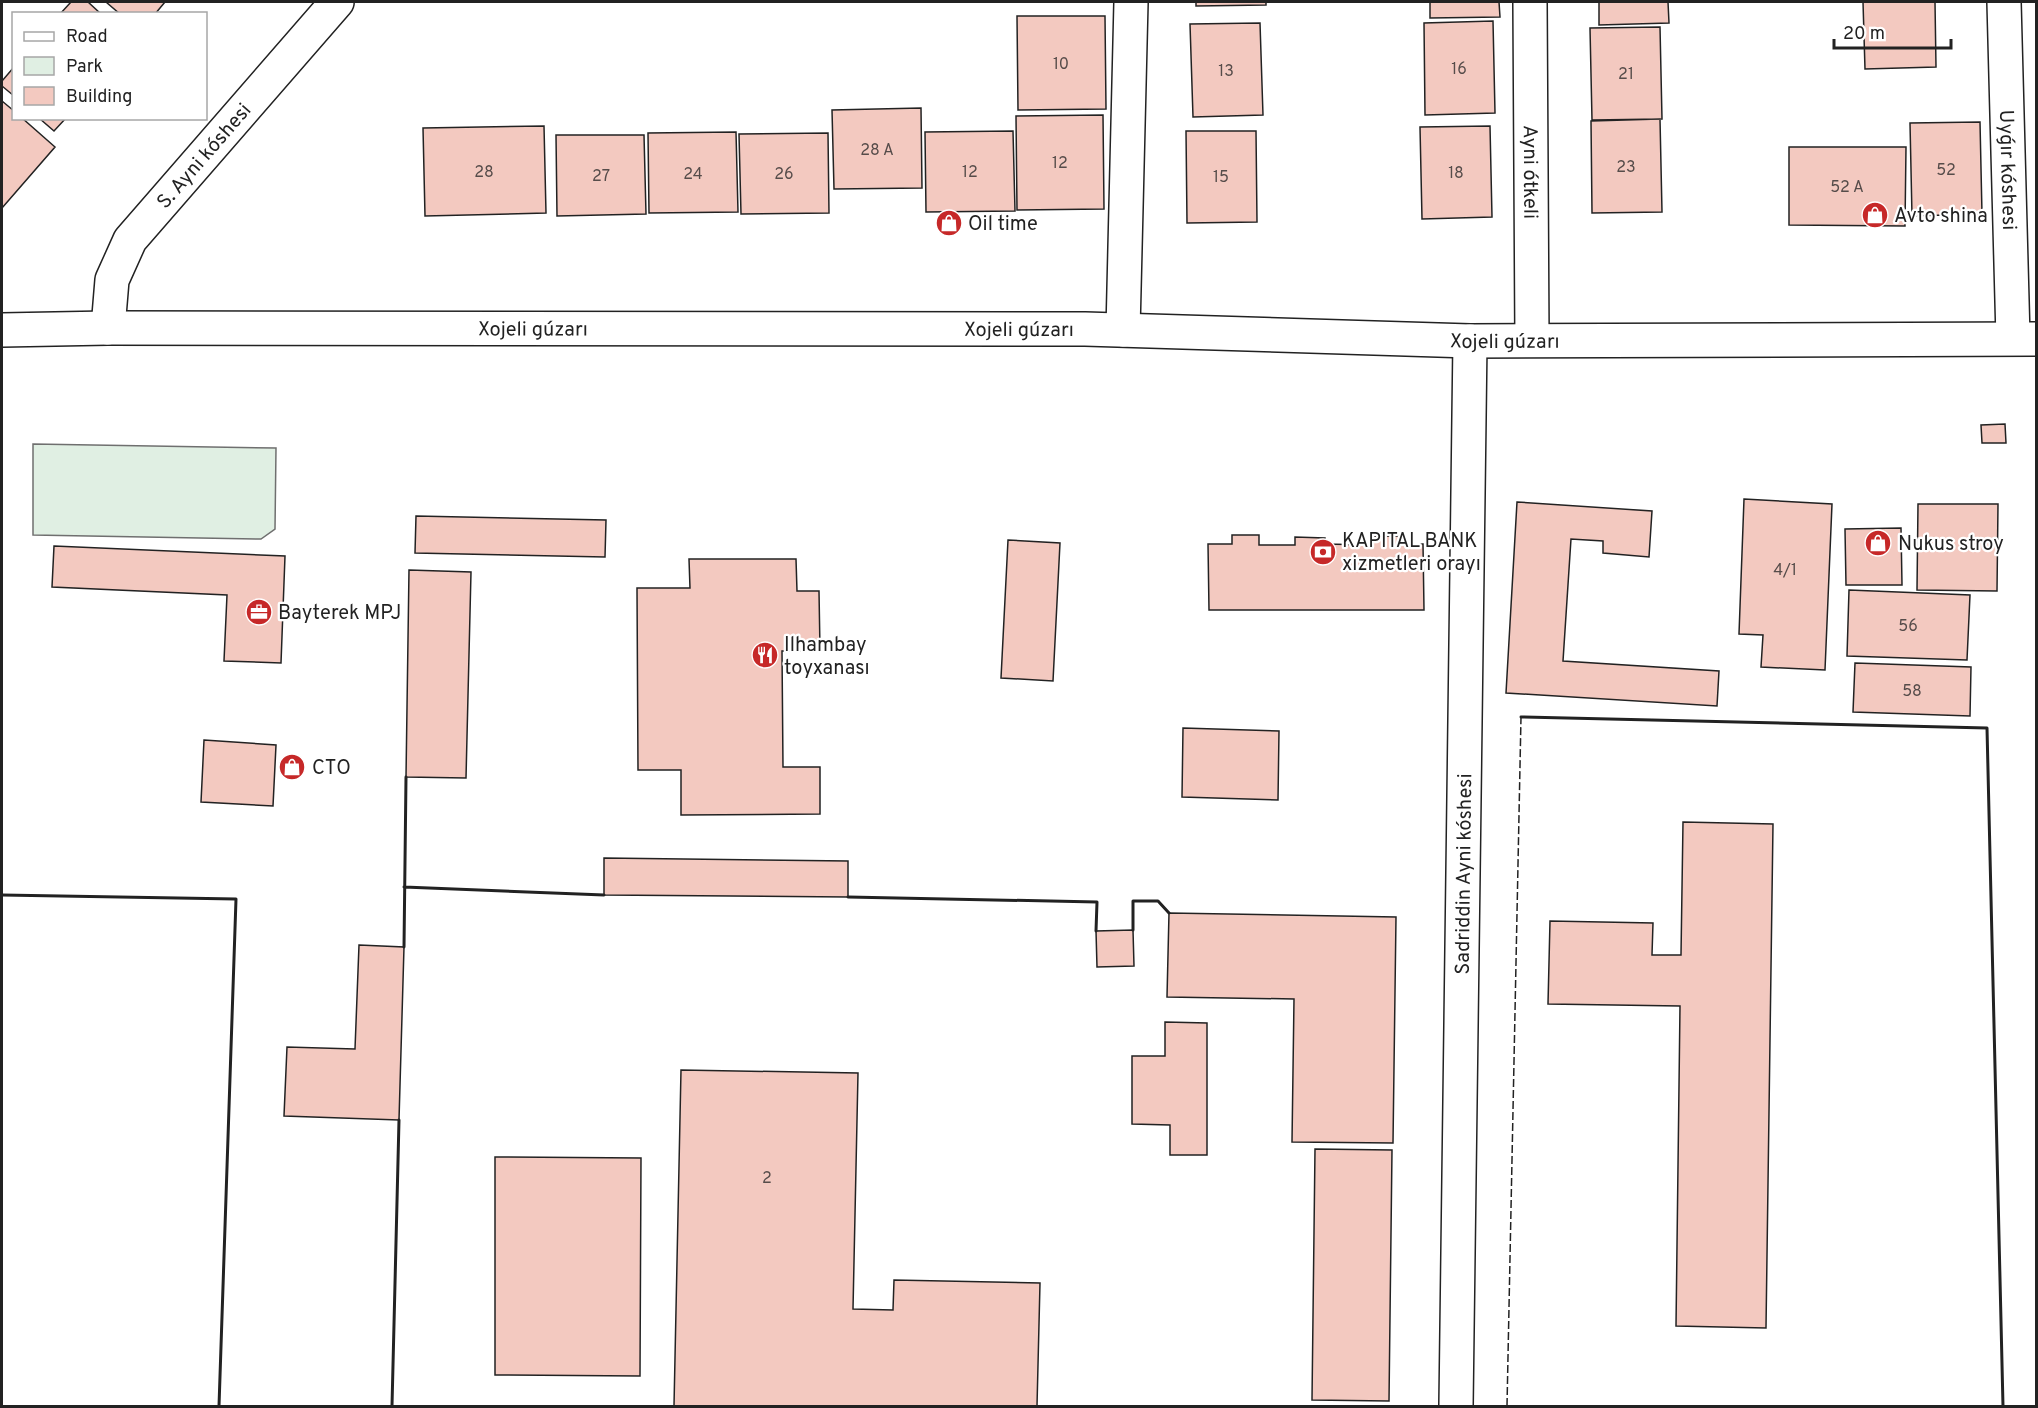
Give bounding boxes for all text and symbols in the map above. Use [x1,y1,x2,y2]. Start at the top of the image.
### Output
legend [12,12,207,120]
scale bar [1834,12,1951,50]
text: 20 m [1843,23,1885,46]
text: Road [66,26,108,49]
house number: 10 [1053,55,1069,75]
text: Park [66,56,103,79]
house number: 16 [1451,60,1467,80]
house number: 13 [1218,62,1234,82]
house number: 21 [1618,65,1634,85]
text: Building [66,86,132,109]
street label: S. Ayni kóshesi [152,99,258,215]
street label: Uyǵır kóshesi [1992,109,2021,231]
street label: Ayni ótkeli [1516,125,1542,219]
house number: 28 А [860,141,894,161]
house number: 12 [1052,154,1068,174]
house number: 23 [1616,158,1636,178]
house number: 52 [1936,161,1956,181]
house number: 28 [474,163,494,183]
house number: 12 [962,163,978,183]
house number: 18 [1448,164,1464,184]
house number: 24 [683,165,703,185]
house number: 26 [774,165,794,185]
house number: 27 [592,167,610,187]
house number: 15 [1213,168,1229,188]
house number: 52 А [1830,178,1864,198]
shop icon: Avto shina [1860,200,1890,230]
place label: Avto shina [1894,204,1988,230]
shop icon: Oil time [934,208,964,238]
place label: Oil time [968,212,1038,238]
street label: Xojeli gúzarı [478,317,588,343]
street label: Xojeli gúzarı [964,318,1074,344]
street label: Xojeli gúzarı [1449,329,1560,356]
shop icon: Nukus stroy [1863,528,1893,558]
place label: KAPITAL BANK xizmetleri orayı [1342,529,1481,578]
place label: Nukus stroy [1898,532,2004,558]
bank icon: KAPITAL BANK xizmetleri orayı [1308,537,1338,567]
house number: 4/1 [1773,561,1797,581]
office icon: Bayterek MPJ [244,597,274,627]
place label: Bayterek MPJ [278,601,401,627]
house number: 56 [1898,617,1918,637]
place label: Ilhambay toyxanası [784,633,870,682]
restaurant icon: Ilhambay toyxanası [750,640,780,670]
house number: 58 [1902,682,1922,702]
shop icon: СТО [277,752,307,782]
place label: СТО [312,756,351,782]
street label: Sadriddin Ayni kóshesi [1451,773,1479,975]
house number: 2 [762,1169,772,1189]

